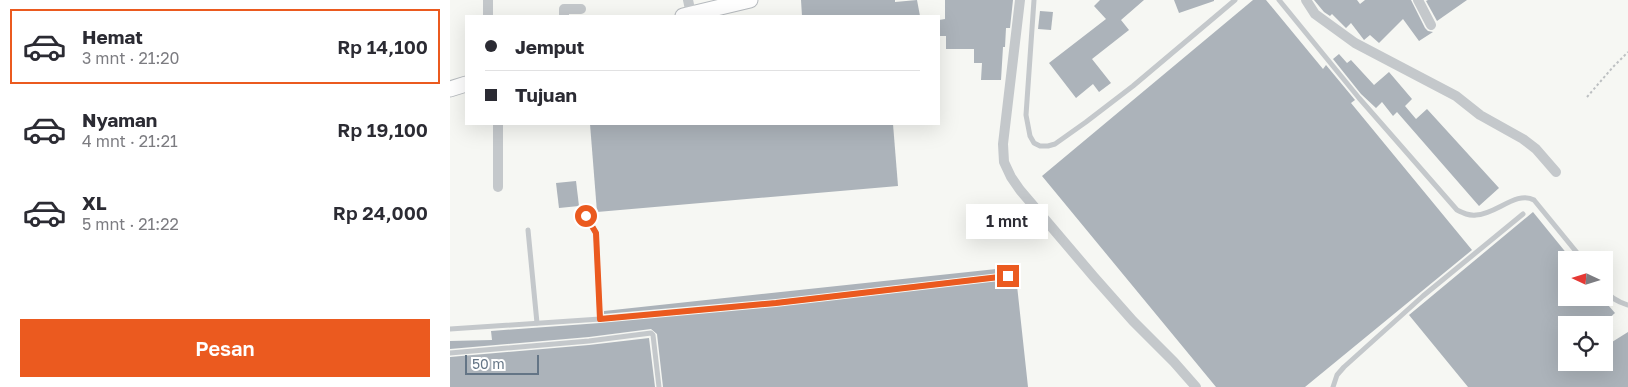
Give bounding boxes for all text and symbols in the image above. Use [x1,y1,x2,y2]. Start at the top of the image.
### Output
icon: car [22,24,67,69]
text: Hemat [82,25,143,48]
text: Rp 14,100 [337,35,428,58]
text: Jemput [515,35,584,58]
text: 3 mnt · 21:20 [82,48,179,68]
text: Tujuan [515,83,577,106]
icon: car [22,107,67,152]
text: Nyaman [82,108,157,131]
text: Rp 19,100 [337,118,428,141]
text: 4 mnt · 21:21 [82,131,178,151]
icon: car [22,190,67,235]
text: XL [82,191,107,214]
text: Rp 24,000 [333,201,428,224]
callout: 1 mnt [967,204,1049,238]
route start [575,205,597,227]
text: 1 mnt [986,211,1028,231]
text: 5 mnt · 21:22 [82,214,179,234]
north arrow [1558,251,1612,306]
map controls [1558,251,1613,371]
route end [997,265,1019,287]
button: locate [1558,316,1613,371]
button: Pesan [20,319,430,377]
scale bar [465,352,539,375]
text: 50 m [472,355,505,372]

